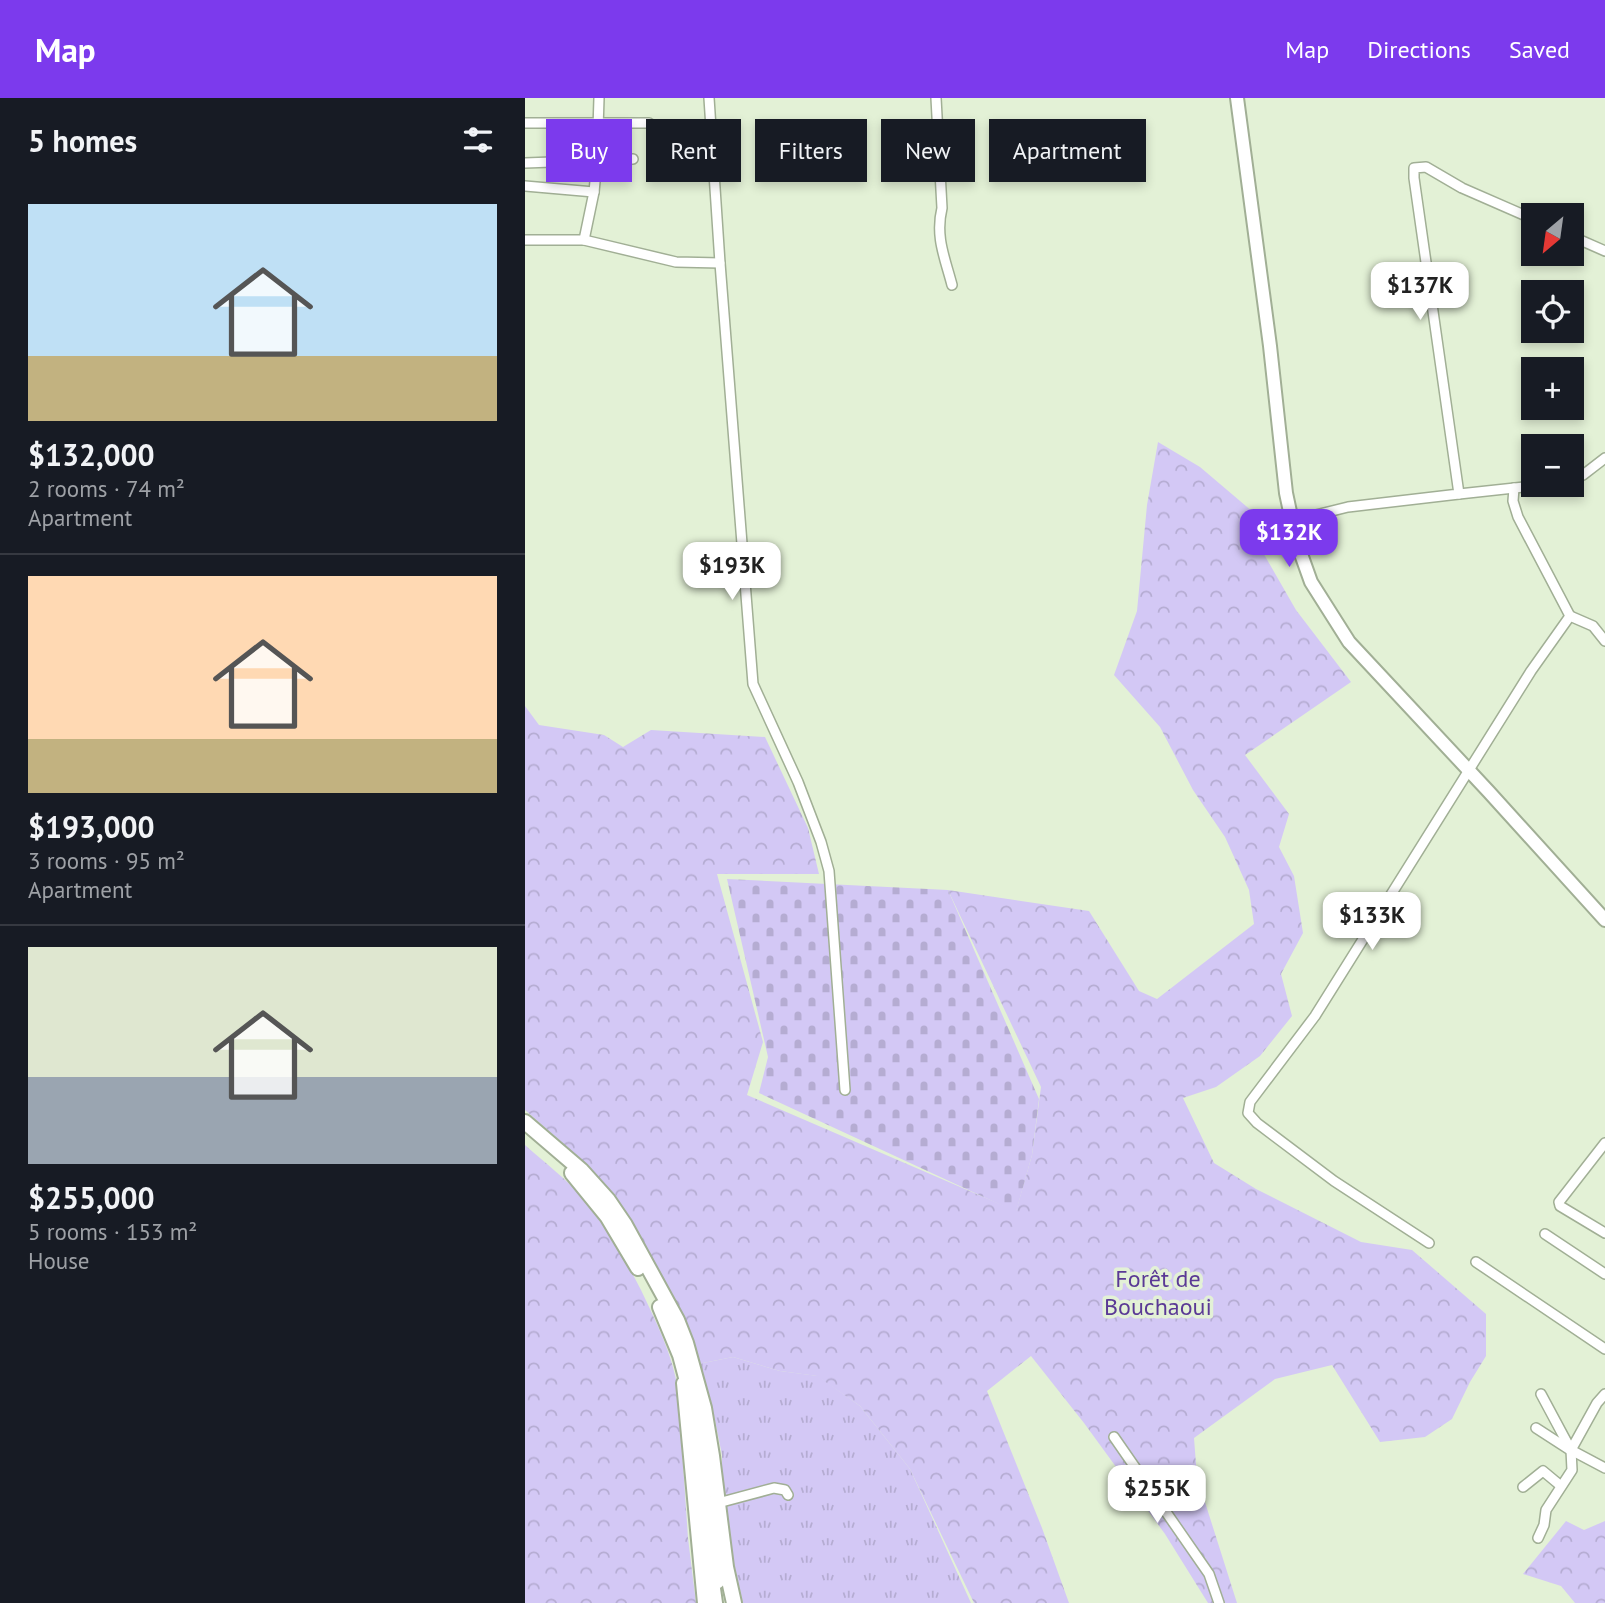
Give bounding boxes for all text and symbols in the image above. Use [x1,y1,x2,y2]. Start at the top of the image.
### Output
text: Map [35,28,96,71]
text: Map [1285,34,1329,65]
text: Directions [1367,34,1471,65]
text: Saved [1509,34,1570,65]
chip: Buy [546,119,632,182]
chip: Rent [646,119,741,182]
chip: Filters [755,119,867,182]
chip: New [881,119,975,182]
chip: Apartment [989,119,1146,182]
text: 5 homes [28,121,137,160]
icon: filters [459,121,497,159]
north arrow [1521,203,1584,266]
map controls [1521,203,1584,497]
icon: home [200,249,326,375]
pin: $137K [1371,262,1469,322]
text: $137K [1387,270,1453,299]
button: locate [1521,280,1584,343]
button: + [1521,357,1584,420]
button: − [1521,434,1584,497]
text: $132,000 [28,435,155,474]
text: 2 rooms · 74 m² [28,474,185,503]
text: Apartment [28,503,132,532]
pin: $132K [1240,510,1338,569]
text: $132K [1256,517,1322,546]
pin: $193K [683,542,781,602]
text: $193K [699,550,765,579]
icon: home [200,621,326,747]
text: $193,000 [28,807,155,846]
text: 3 rooms · 95 m² [28,846,185,875]
text: Apartment [28,875,132,904]
pin: $133K [1323,892,1421,952]
text: $133K [1339,900,1405,929]
icon: home [200,992,326,1118]
text: $255,000 [28,1178,155,1217]
text: 5 rooms · 153 m² [28,1217,197,1246]
text: House [28,1246,90,1275]
park label: Forêt de Bouchaoui [1104,1263,1212,1322]
pin: $255K [1108,1466,1206,1525]
text: $255K [1124,1473,1190,1502]

